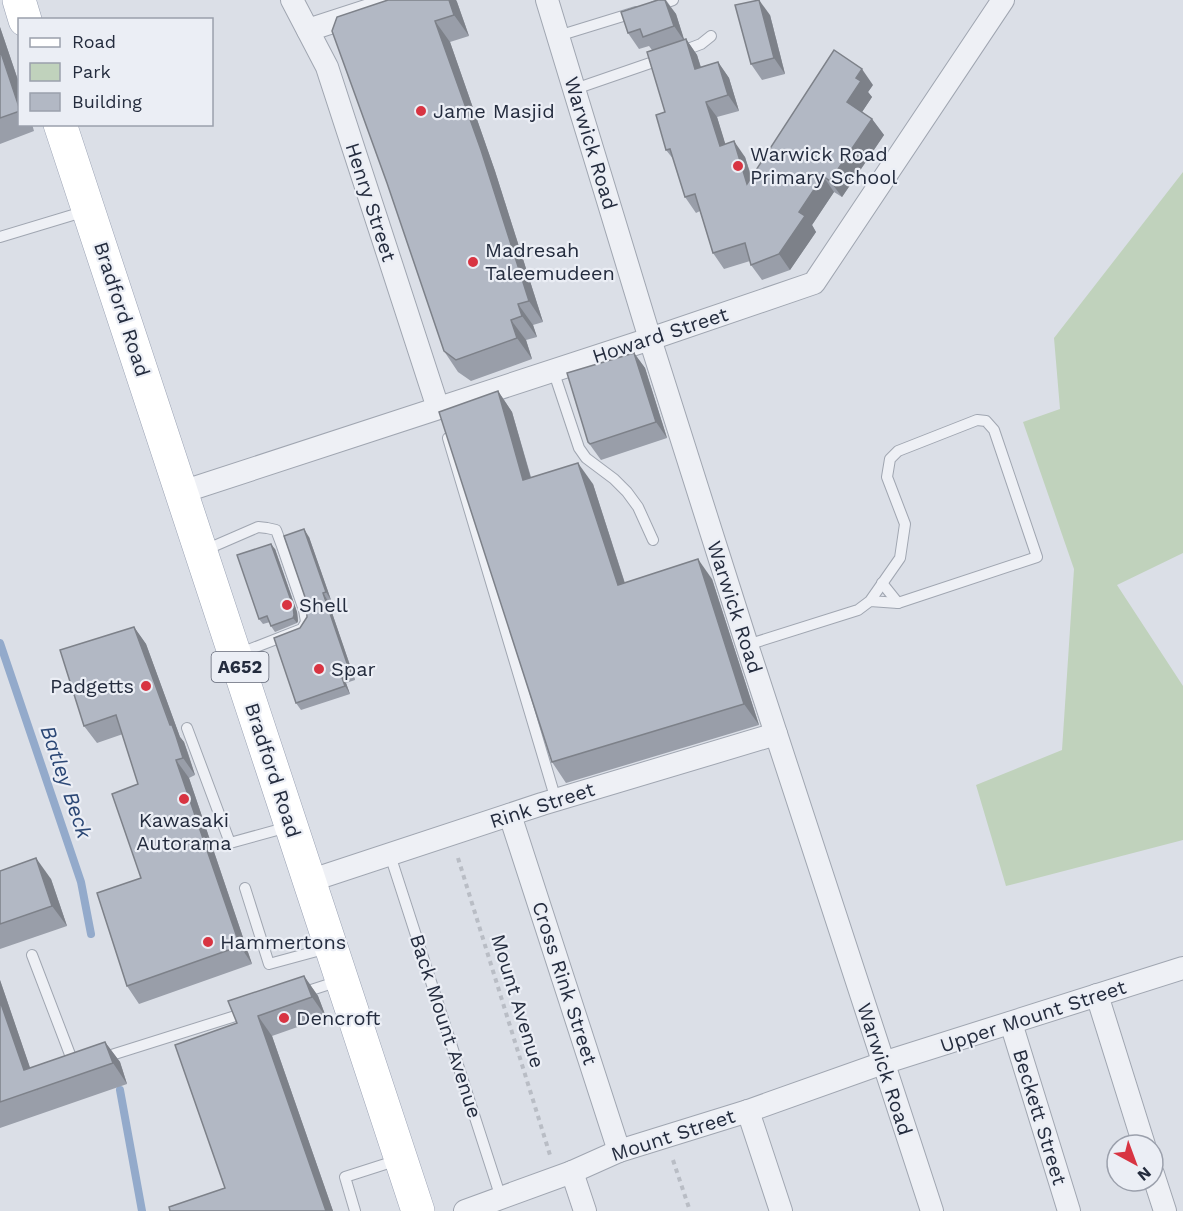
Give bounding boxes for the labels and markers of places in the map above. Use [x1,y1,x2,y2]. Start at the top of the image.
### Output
place label: Jame Masjid [433,99,555,123]
marker: Jame Masjid [414,104,428,118]
place label: Warwick Road Primary School [750,142,897,189]
marker: Warwick Road Primary School [731,159,745,173]
place label: Madresah Taleemudeen [485,238,615,285]
marker: Madresah Taleemudeen [466,255,480,269]
place label: Shell [299,593,348,617]
marker: Shell [280,598,294,612]
place label: Spar [331,657,376,681]
marker: Spar [312,662,326,676]
place label: Padgetts [50,674,134,698]
marker: Padgetts [139,679,153,693]
marker: Kawasaki Autorama [177,792,191,806]
place label: Kawasaki Autorama [136,808,232,855]
place label: Hammertons [220,930,346,954]
marker: Hammertons [201,935,215,949]
place label: Dencroft [296,1006,381,1030]
marker: Dencroft [277,1011,291,1025]

